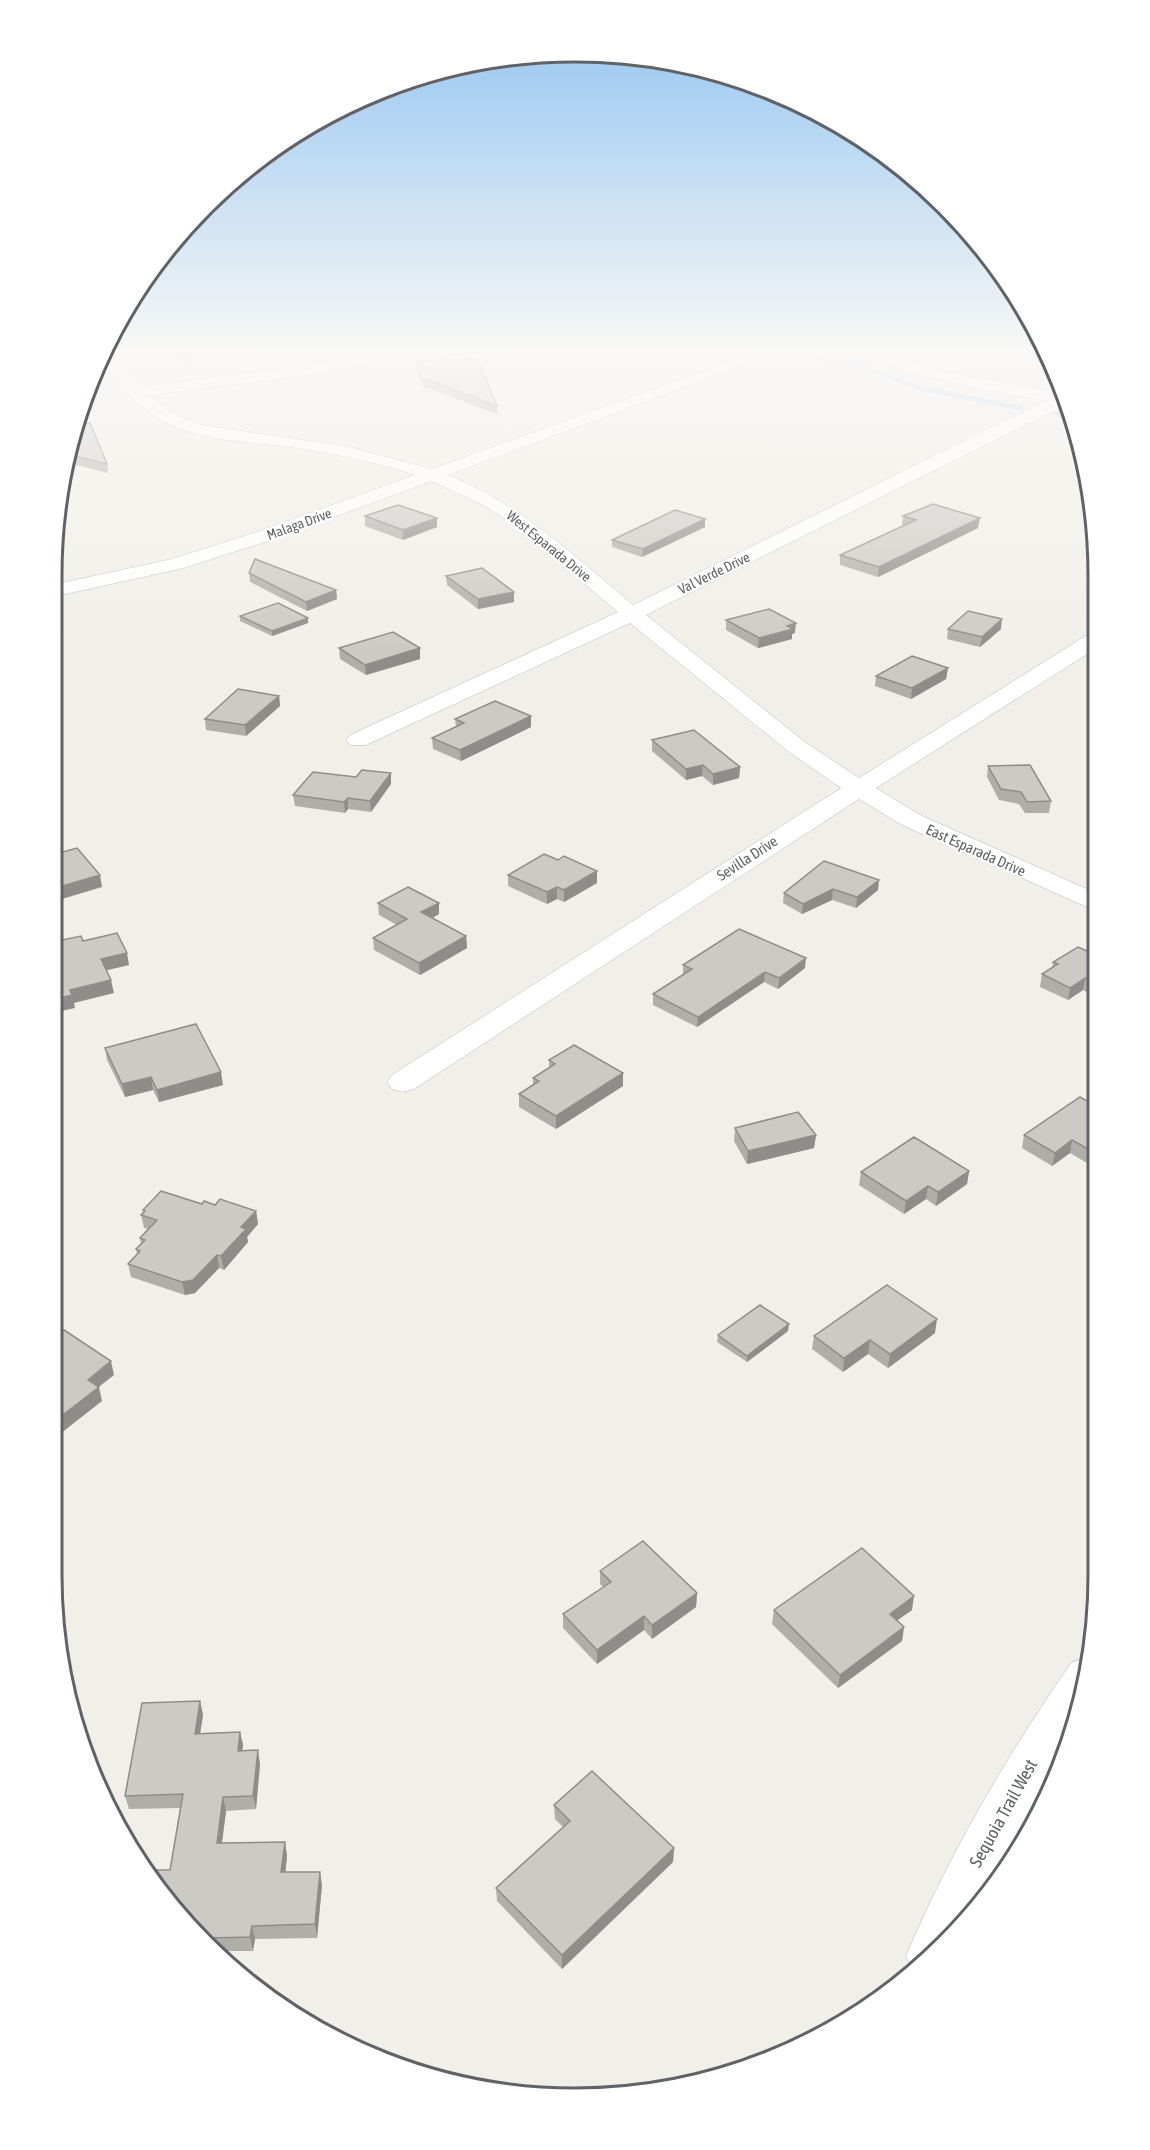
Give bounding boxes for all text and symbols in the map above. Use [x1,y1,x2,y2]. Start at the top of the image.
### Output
street label: Malaga Drive [265,505,333,543]
street label: West Esparada Drive [504,507,594,585]
street label: Val Verde Drive [676,549,752,597]
street label: East Esparada Drive [924,820,1029,880]
street label: Sevilla Drive [714,832,781,884]
street label: Sequoia Trail West [965,1755,1041,1871]

